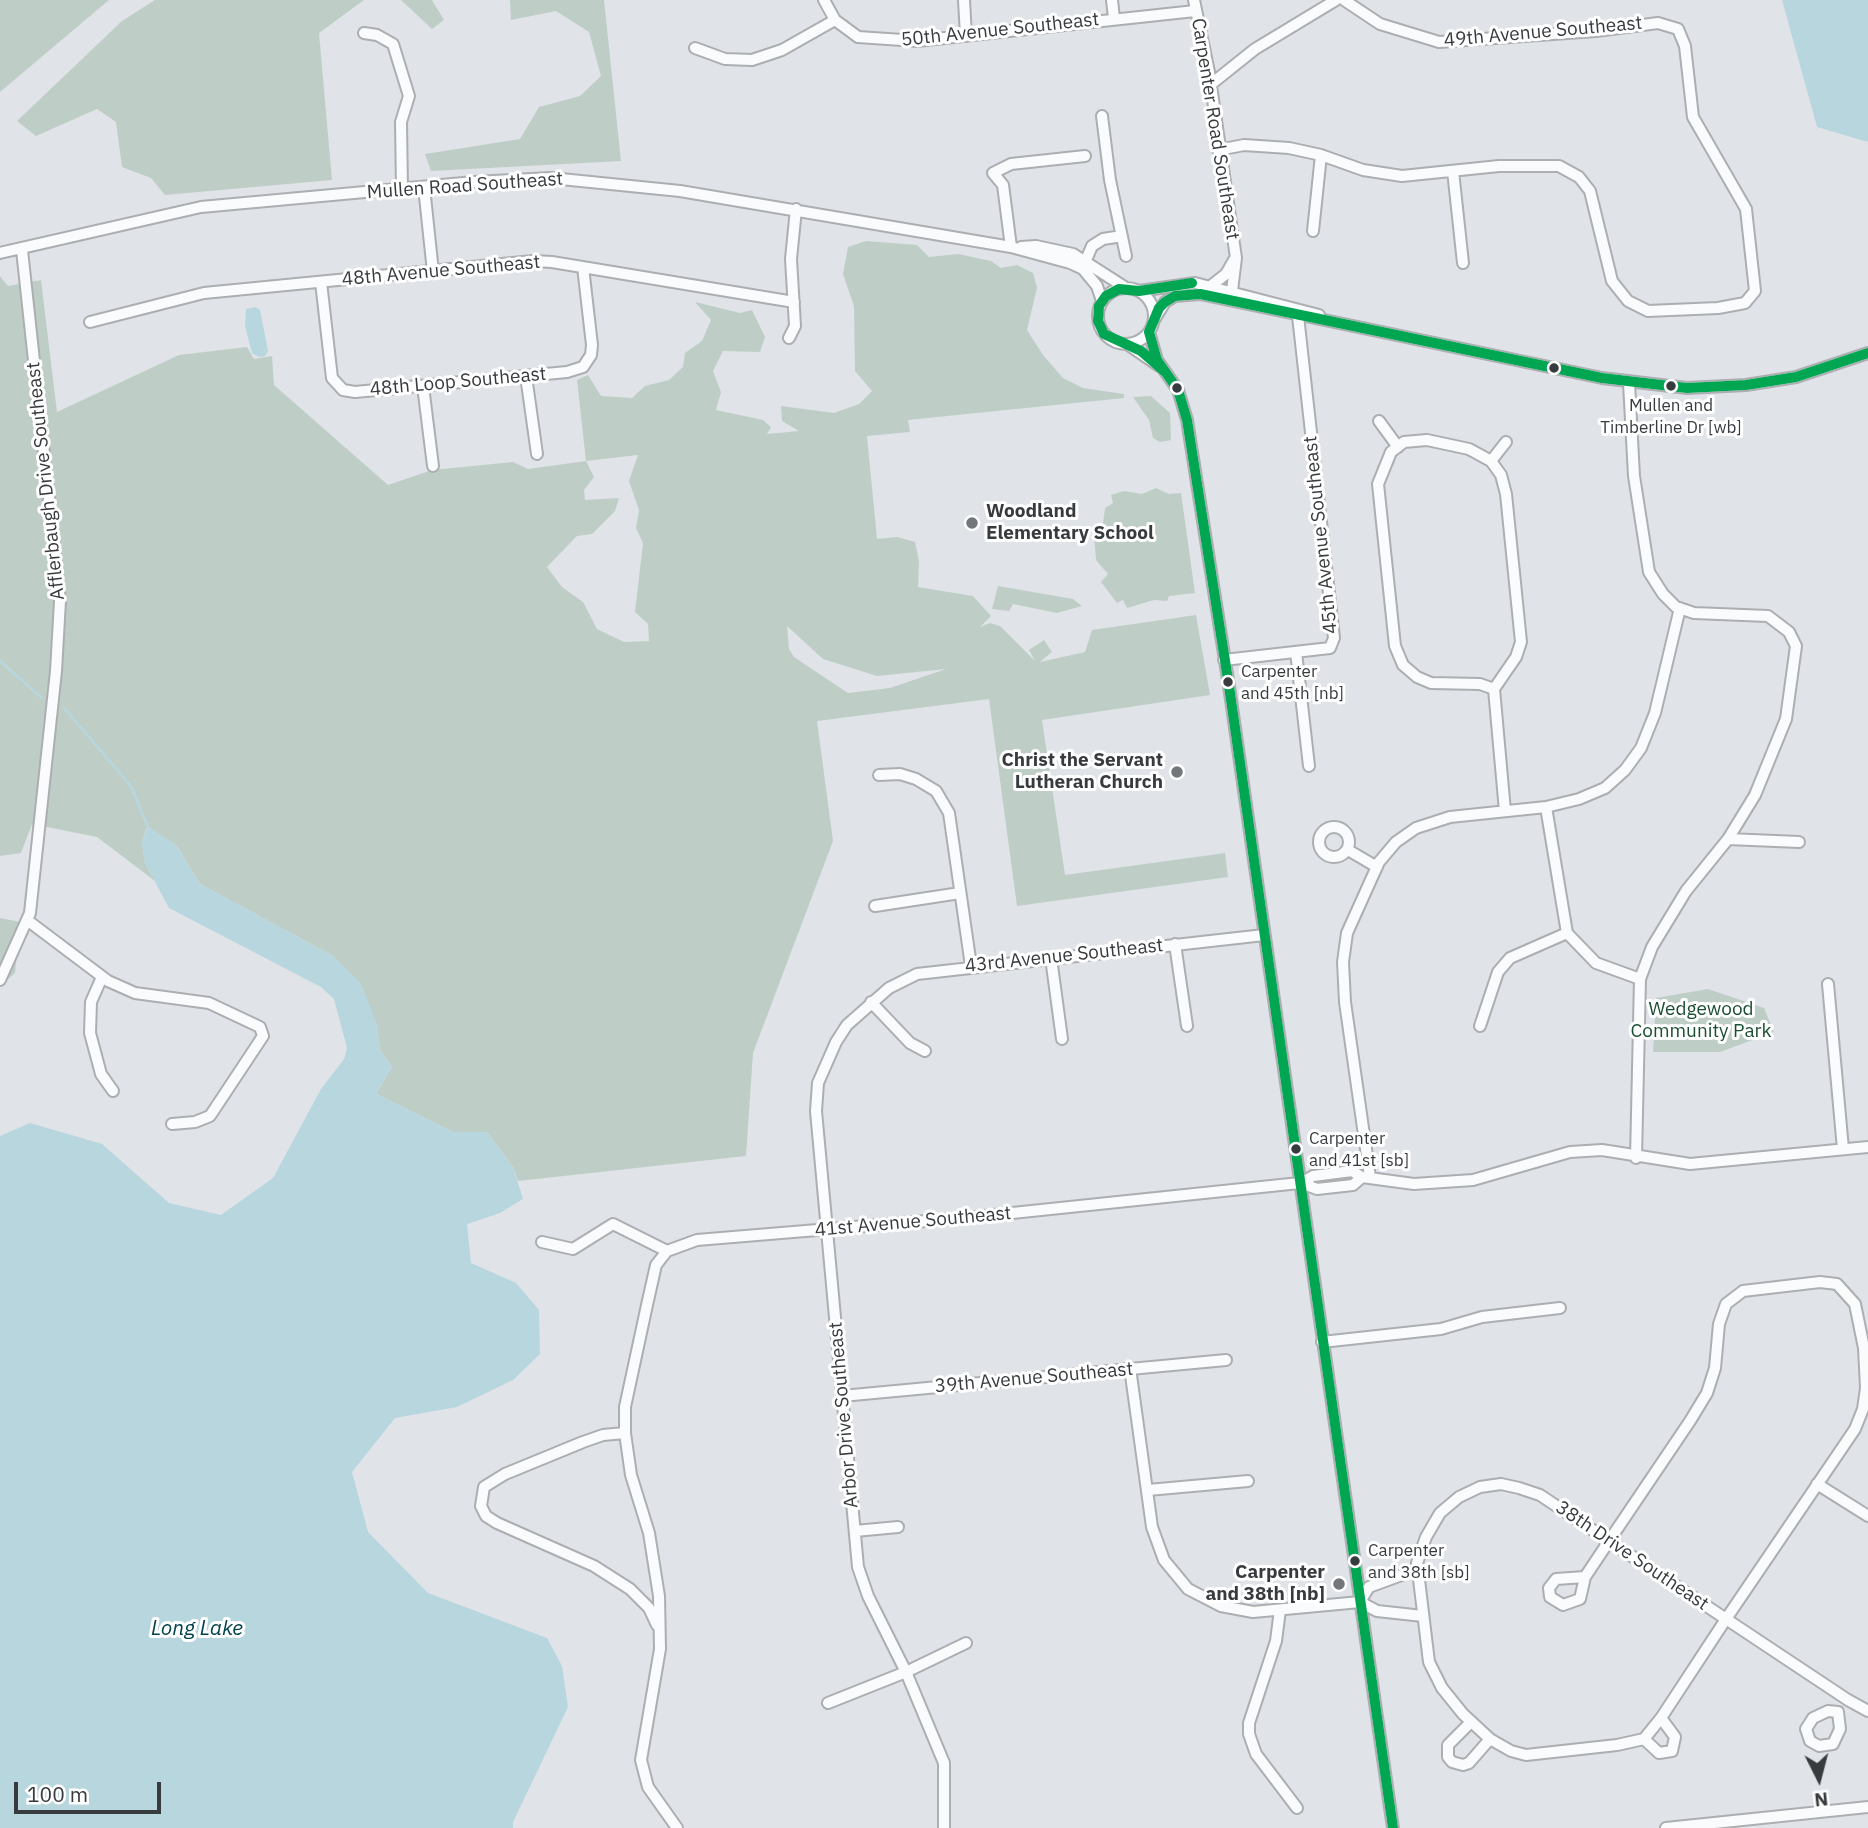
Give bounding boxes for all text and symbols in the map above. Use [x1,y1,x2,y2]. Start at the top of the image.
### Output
street label: 50th Avenue Southeast [900,8,1100,52]
street label: 49th Avenue Southeast [1443,12,1643,52]
street label: Carpenter Road Southeast [1186,17,1244,241]
street label: Mullen Road Southeast [366,168,564,204]
street label: 48th Avenue Southeast [341,251,541,291]
street label: Afflerbaugh Drive Southeast [22,361,70,601]
unlabelled marker [1547,361,1561,375]
street label: 48th Loop Southeast [369,363,547,401]
marker: Mullen and Timberline Dr [wb] [1664,379,1678,393]
unlabelled marker [1170,381,1184,395]
place label: Mullen and Timberline Dr [wb] [1600,396,1742,436]
street label: 45th Avenue Southeast [1299,435,1343,635]
place label: Woodland Elementary School [986,501,1154,545]
marker: Woodland Elementary School [964,515,980,531]
place label: Carpenter and 45th [nb] [1241,662,1344,702]
marker: Carpenter and 45th [nb] [1221,675,1235,689]
place label: Christ the Servant Lutheran Church [1001,750,1163,794]
marker: Christ the Servant Lutheran Church [1169,764,1185,780]
street label: 43rd Avenue Southeast [964,934,1164,978]
park label: Wedgewood Community Park [1630,999,1772,1043]
place label: Carpenter and 41st [sb] [1309,1129,1409,1169]
marker: Carpenter and 41st [sb] [1289,1142,1303,1156]
street label: 41st Avenue Southeast [814,1202,1012,1242]
street label: Arbor Drive Southeast [824,1321,864,1509]
street label: 39th Avenue Southeast [934,1358,1134,1398]
street label: 38th Drive Southeast [1551,1496,1713,1616]
place label: Carpenter and 38th [sb] [1368,1541,1470,1581]
marker: Carpenter and 38th [sb] [1348,1554,1362,1568]
place label: Carpenter and 38th [nb] [1205,1562,1325,1606]
marker: Carpenter and 38th [nb] [1331,1576,1347,1592]
water label: Long Lake [151,1616,243,1642]
north arrow [1784,1744,1854,1814]
scale bar [18,1769,164,1813]
text: 100 m [27,1780,88,1808]
text: N [1813,1787,1829,1813]

